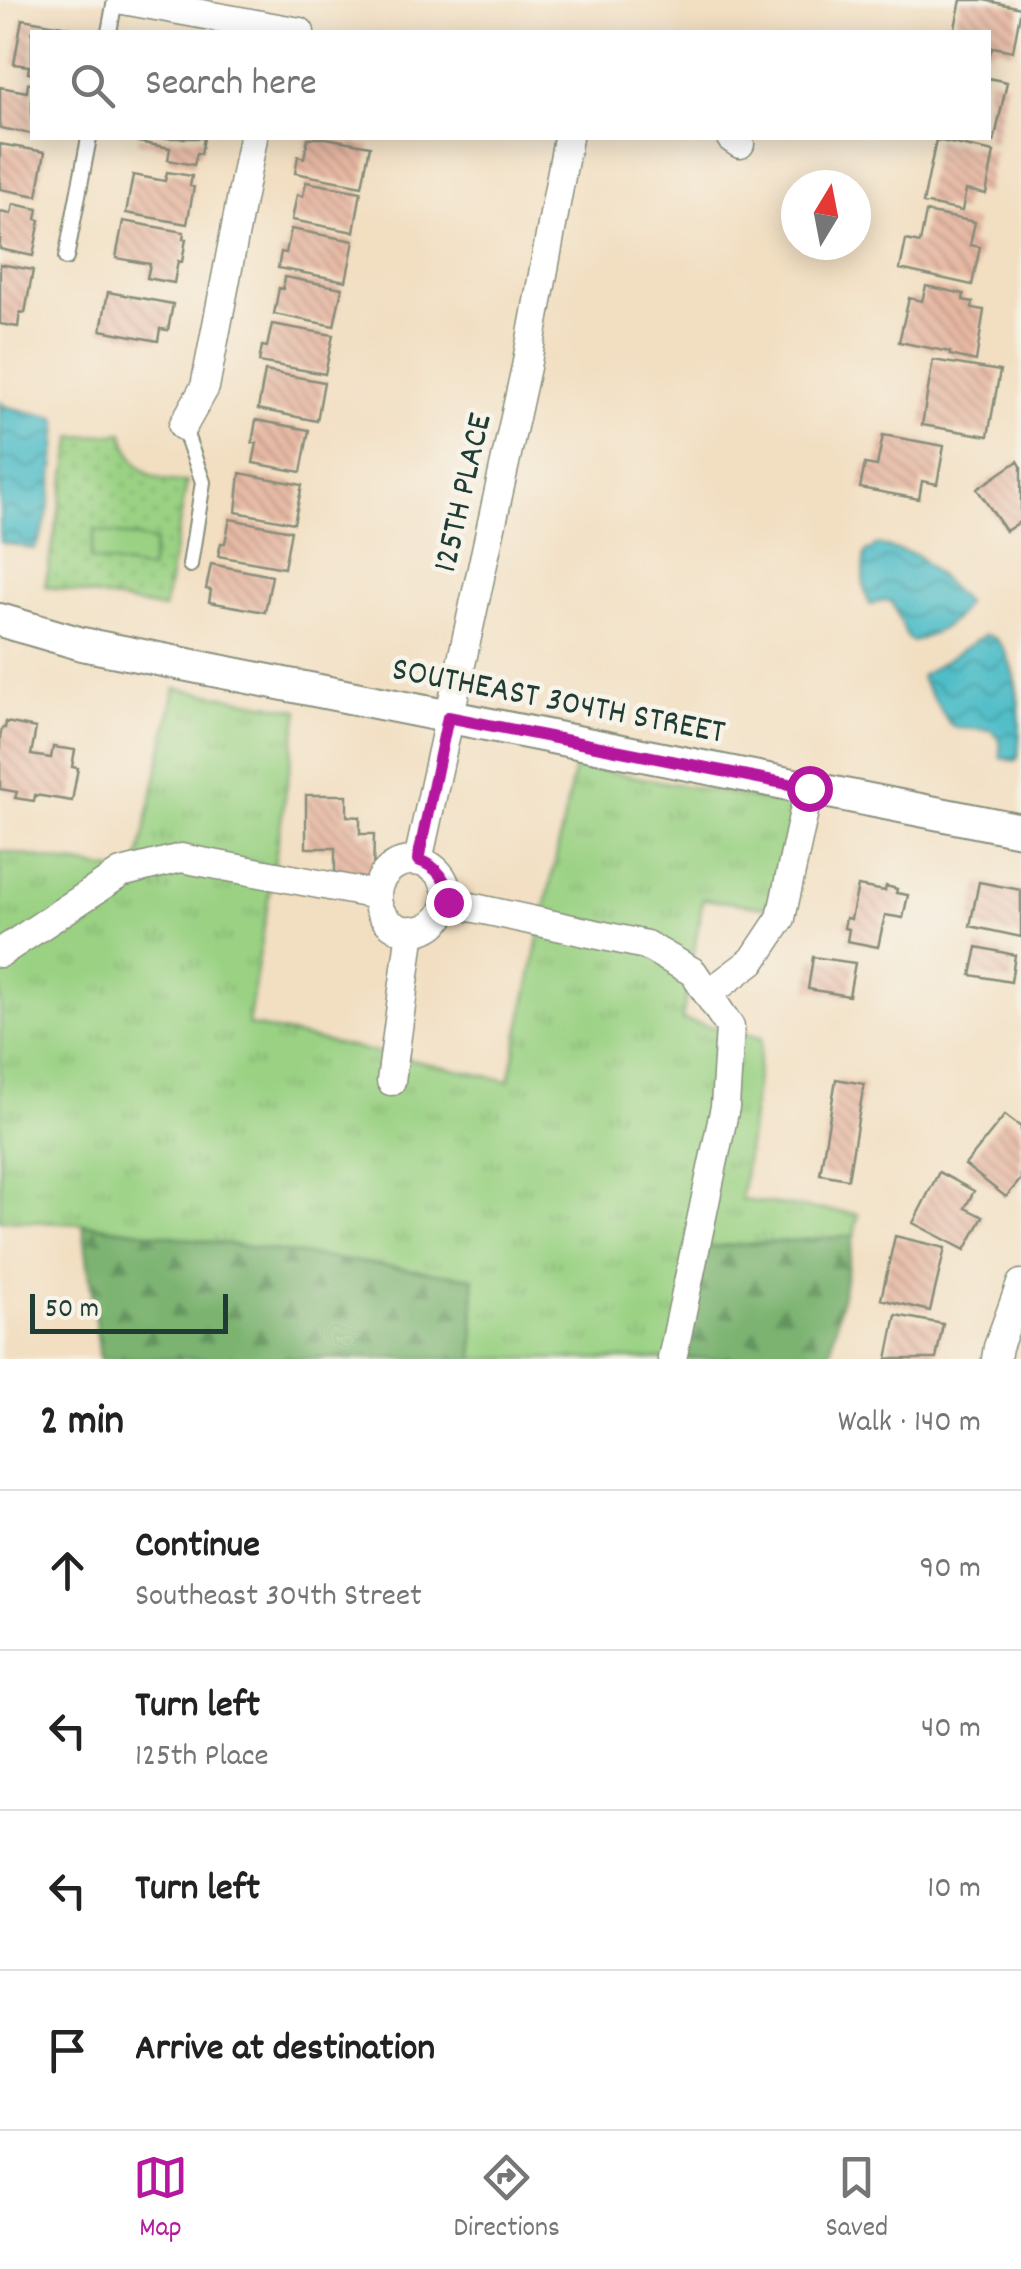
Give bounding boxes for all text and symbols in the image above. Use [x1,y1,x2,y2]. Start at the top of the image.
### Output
search box [30,30,991,140]
icon: search [65,58,120,113]
text: Search here [145,58,317,113]
north arrow [781,170,871,260]
street label: 125TH PLACE [422,409,507,577]
street label: SOUTHEAST 304TH STREET [387,646,729,760]
route start [787,766,833,812]
route end [426,880,472,926]
scale bar [30,1289,228,1334]
text: 50 m [45,1291,99,1331]
text: 2 min [40,1394,124,1454]
text: Walk · 140 m [838,1401,981,1447]
text: Continue [135,1520,260,1575]
icon: ahead [40,1543,95,1598]
text: 90 m [920,1547,981,1593]
text: Southeast 304th Street [135,1575,422,1621]
text: Turn left [135,1680,260,1735]
icon: left [40,1703,95,1758]
text: 40 m [921,1707,981,1753]
text: 125th Place [135,1735,269,1781]
icon: left [40,1863,95,1918]
text: Turn left [135,1863,260,1918]
text: 10 m [927,1867,981,1913]
icon: arrive [40,2023,95,2078]
text: Arrive at destination [135,2023,435,2078]
tab: Map [133,2150,188,2250]
tab: Directions [454,2150,560,2250]
tab: Saved [826,2150,888,2250]

